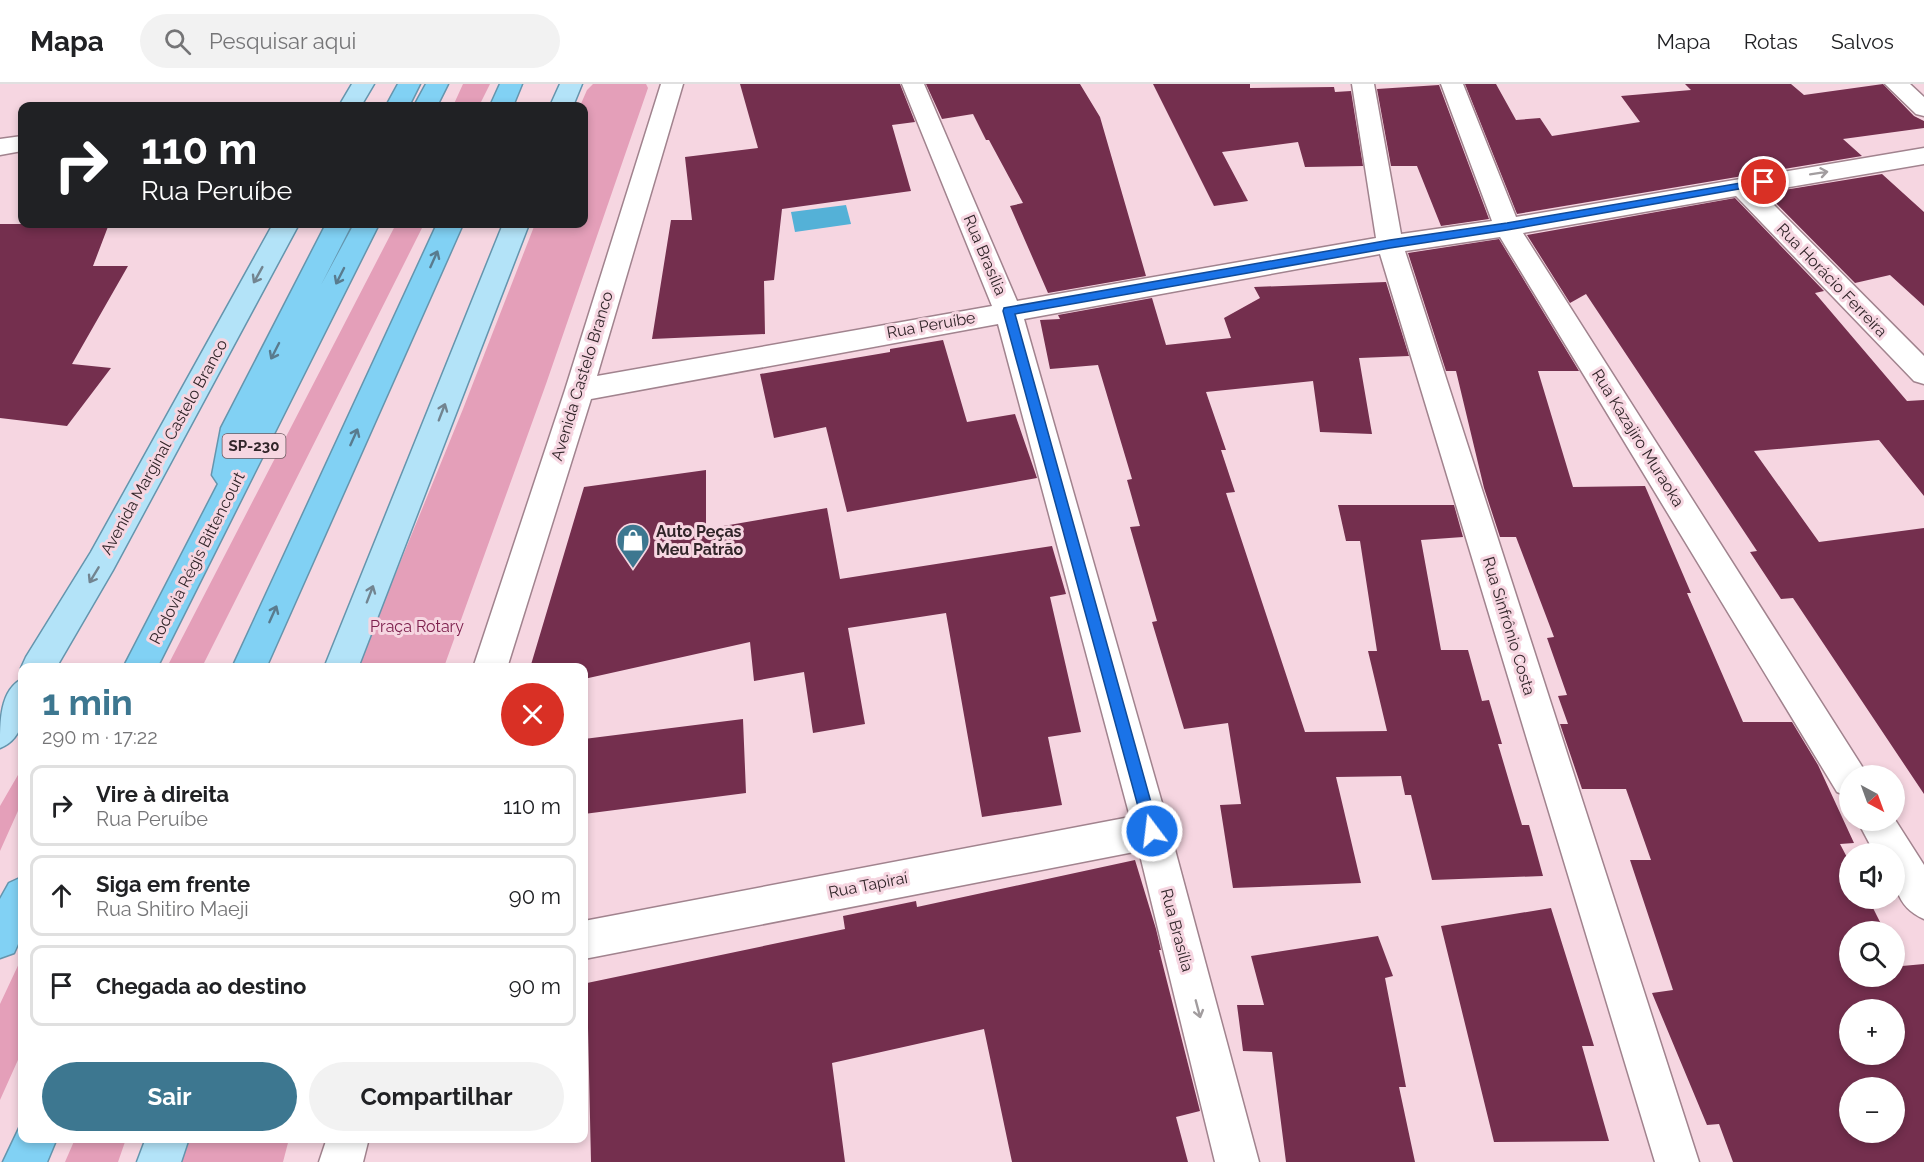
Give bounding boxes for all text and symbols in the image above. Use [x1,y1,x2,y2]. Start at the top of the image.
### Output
search box [140,14,560,68]
text: Mapa [30,25,104,58]
icon: search [161,25,194,58]
text: Pesquisar aqui [209,28,356,54]
text: Mapa [1657,29,1711,54]
text: Rotas [1744,29,1798,54]
text: Salvos [1831,29,1894,54]
text: 110 m [141,125,257,174]
icon: right [42,126,120,204]
pin [1738,156,1789,207]
icon: arrive [1747,165,1780,198]
one-way arrow [1809,167,1828,178]
text: Rua Peruíbe [141,175,292,206]
street label: Rua Brasília [960,212,1010,298]
street label: Rua Horácio Ferreira [1773,219,1891,341]
one-way arrow [430,250,441,268]
one-way arrow [252,266,264,283]
one-way arrow [334,266,345,284]
street label: Avenida Castelo Branco [547,289,617,463]
street label: Rua Peruíbe [885,308,977,342]
street label: Avenida Marginal Castelo Branco [97,336,231,558]
one-way arrow [269,341,280,359]
street label: Rua Kazajiro Muraoka [1588,366,1688,510]
one-way arrow [437,403,448,422]
one-way arrow [348,428,360,446]
road number: SP-230 [222,434,286,458]
street label: Rodovia Régis Bittencourt [145,468,249,647]
shop icon: Auto Peças Meu Patrão [615,522,651,569]
place label: Auto Peças Meu Patrão [656,522,743,559]
street label: Rua Sinfrônio Costa [1479,554,1539,698]
one-way arrow [87,566,99,583]
one-way arrow [366,585,377,603]
one-way arrow [268,606,280,624]
park label: Praça Rotary [370,617,464,636]
text: 1 min [42,681,133,723]
button: close [501,683,564,746]
text: 290 m · 17:22 [42,725,158,749]
north arrow [1839,765,1905,831]
map controls [1839,765,1905,1143]
text: Vire à direita [96,781,229,807]
icon: right [45,789,78,822]
text: 110 m [503,793,561,819]
position arrow [1120,799,1184,863]
text: Rua Peruíbe [96,807,208,831]
button: sound [1839,843,1905,909]
street label: Rua Tapiraí [827,868,910,902]
text: Siga em frente [96,871,250,897]
icon: ahead [45,879,78,912]
text: 90 m [509,883,561,909]
street label: Rua Brasília [1157,886,1197,974]
text: Rua Shitiro Maeji [96,897,249,921]
button: search [1839,921,1905,987]
icon: arrive [45,969,78,1002]
text: Chegada ao destino [96,973,306,999]
text: 90 m [509,973,561,999]
one-way arrow [1192,999,1204,1018]
button: + [1839,999,1905,1065]
button: Sair [42,1062,297,1131]
button: Compartilhar [309,1062,564,1131]
button: − [1839,1077,1905,1143]

